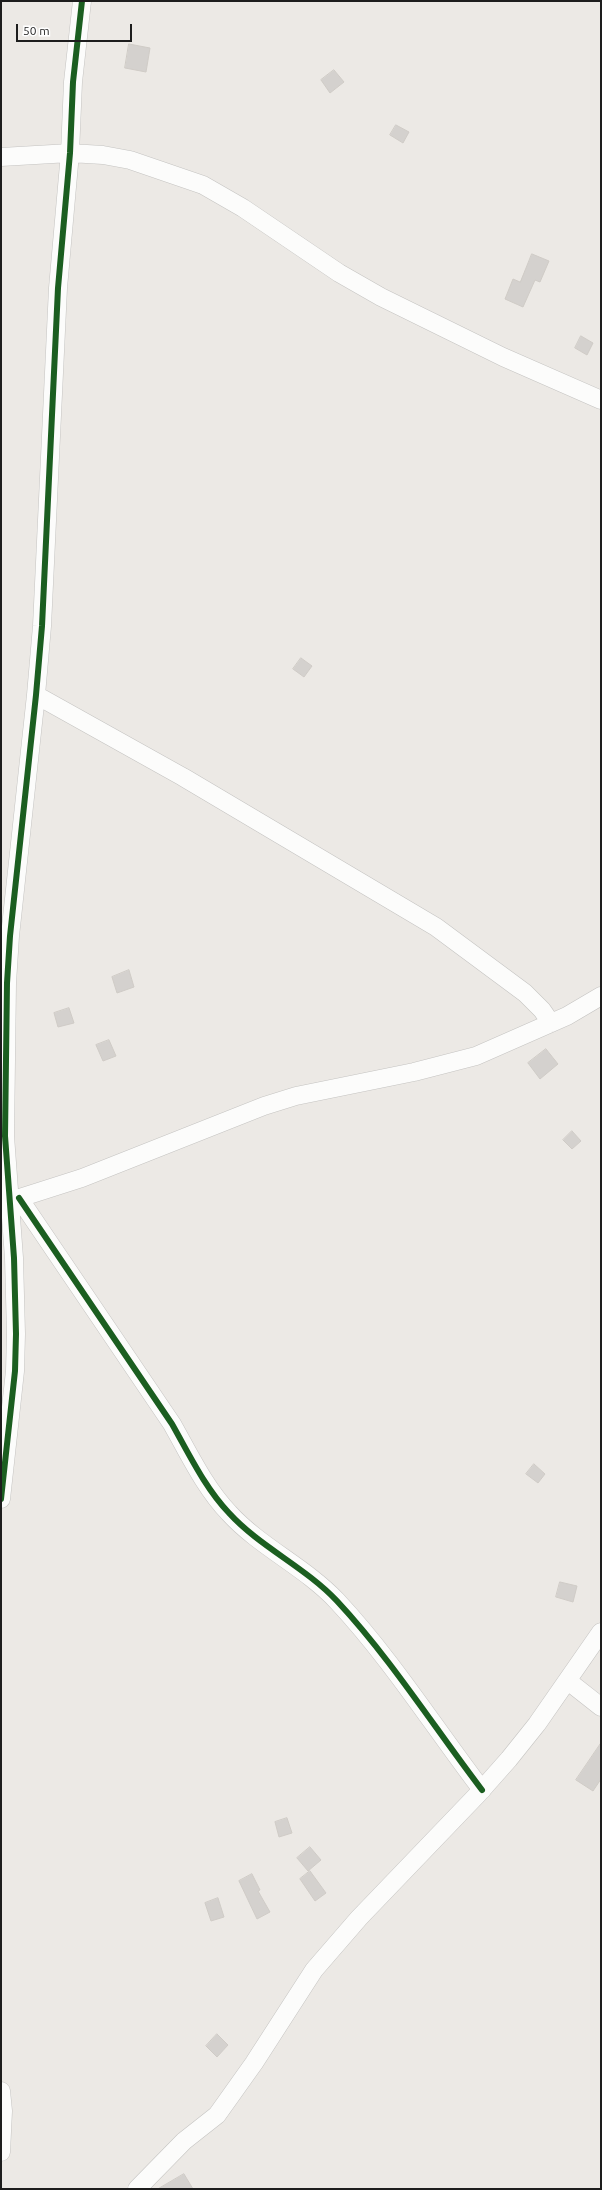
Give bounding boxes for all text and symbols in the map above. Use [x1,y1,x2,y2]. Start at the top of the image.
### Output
scale bar [18,16,134,42]
text: 50 m [23,24,50,37]

